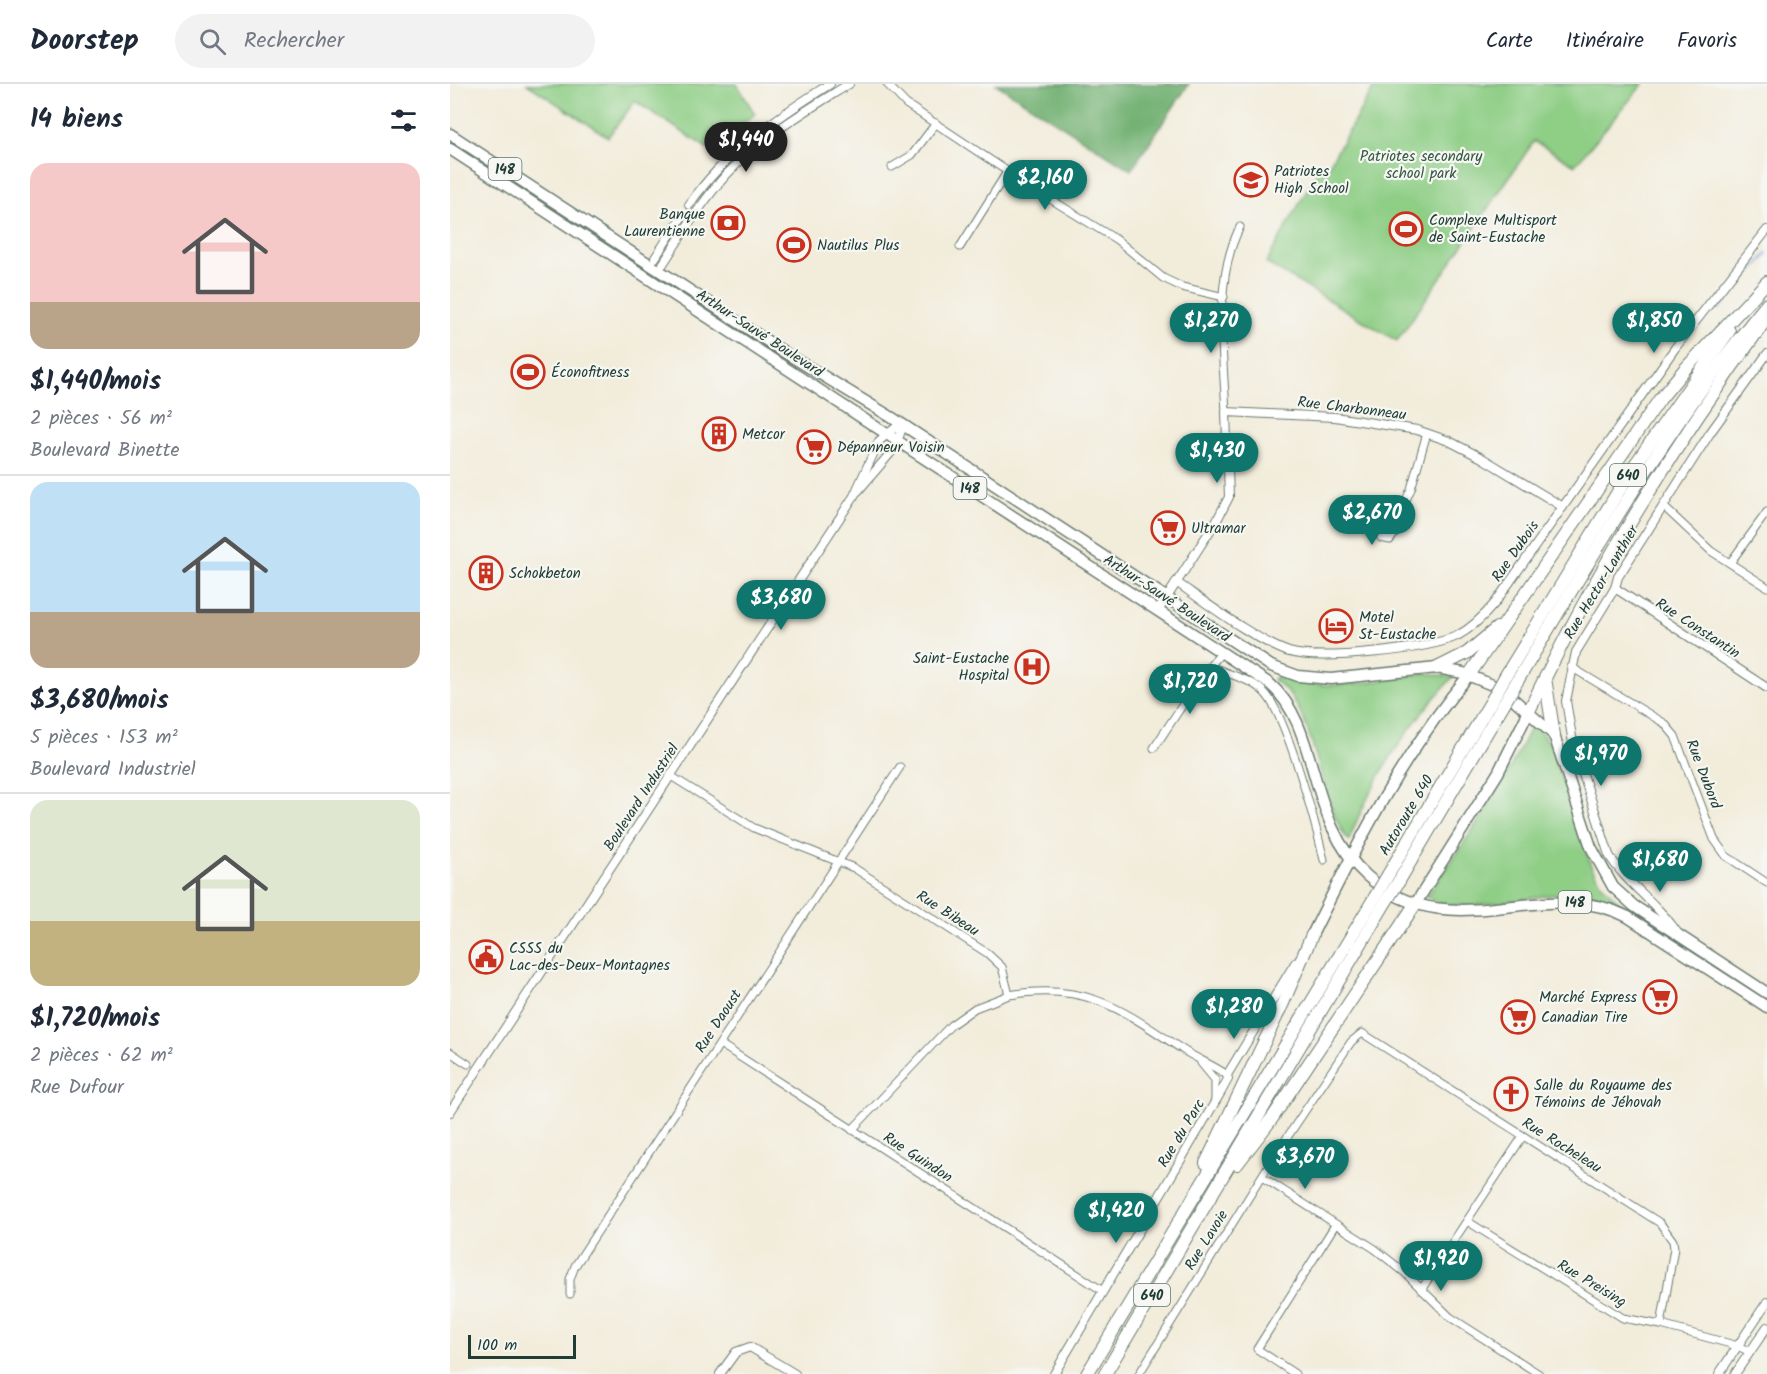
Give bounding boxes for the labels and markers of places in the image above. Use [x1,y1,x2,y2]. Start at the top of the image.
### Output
pin: $1,440 [697,122,795,173]
pin: $2,160 [996,160,1094,211]
place label: Patriotes High School [1274,160,1349,201]
school or university icon: Patriotes High School [1233,162,1269,198]
place label: Banque Laurentienne [624,203,705,244]
bank icon: Banque Laurentienne [710,205,746,241]
place label: Complexe Multisport de Saint-Eustache [1429,209,1557,250]
sports icon: Complexe Multisport de Saint-Eustache [1388,211,1424,247]
sports icon: Nautilus Plus [776,227,812,263]
place label: Nautilus Plus [817,234,900,258]
pin: $1,270 [1162,303,1260,354]
pin: $1,850 [1605,303,1703,354]
sports icon: Éconofitness [510,354,546,390]
place label: Éconofitness [551,361,630,385]
building icon: Metcor [701,416,737,452]
place label: Metcor [742,423,786,447]
supermarket icon: Dépanneur Voisin [796,429,832,465]
pin: $1,430 [1168,433,1266,484]
place label: Dépanneur Voisin [837,436,945,460]
pin: $2,670 [1323,495,1421,546]
supermarket icon: Ultramar [1150,510,1186,546]
place label: Ultramar [1191,517,1246,541]
building icon: Schokbeton [468,555,504,591]
place label: Schokbeton [509,562,581,586]
pin: $3,680 [732,580,830,631]
place label: Motel St-Eustache [1359,606,1437,647]
hotel icon: Motel St-Eustache [1318,608,1354,644]
place label: Saint-Eustache Hospital [913,647,1009,688]
hospital icon: Saint-Eustache Hospital [1014,649,1050,685]
pin: $1,720 [1141,664,1239,715]
pin: $1,970 [1552,736,1650,787]
pin: $1,680 [1611,842,1709,893]
place label: CSSS du Lac-des-Deux-Montagnes [509,937,671,978]
public building icon: CSSS du Lac-des-Deux-Montagnes [468,939,504,975]
supermarket icon: Marché Express [1642,979,1678,1015]
place label: Marché Express [1539,986,1638,1010]
pin: $1,280 [1185,989,1283,1040]
supermarket icon: Canadian Tire [1500,999,1536,1035]
place label: Canadian Tire [1541,1006,1628,1030]
place label: Salle du Royaume des Témoins de Jéhovah [1534,1074,1673,1115]
church icon: Salle du Royaume des Témoins de Jéhovah [1493,1076,1529,1112]
pin: $3,670 [1256,1139,1354,1190]
pin: $1,420 [1067,1193,1165,1244]
pin: $1,920 [1392,1241,1490,1292]

